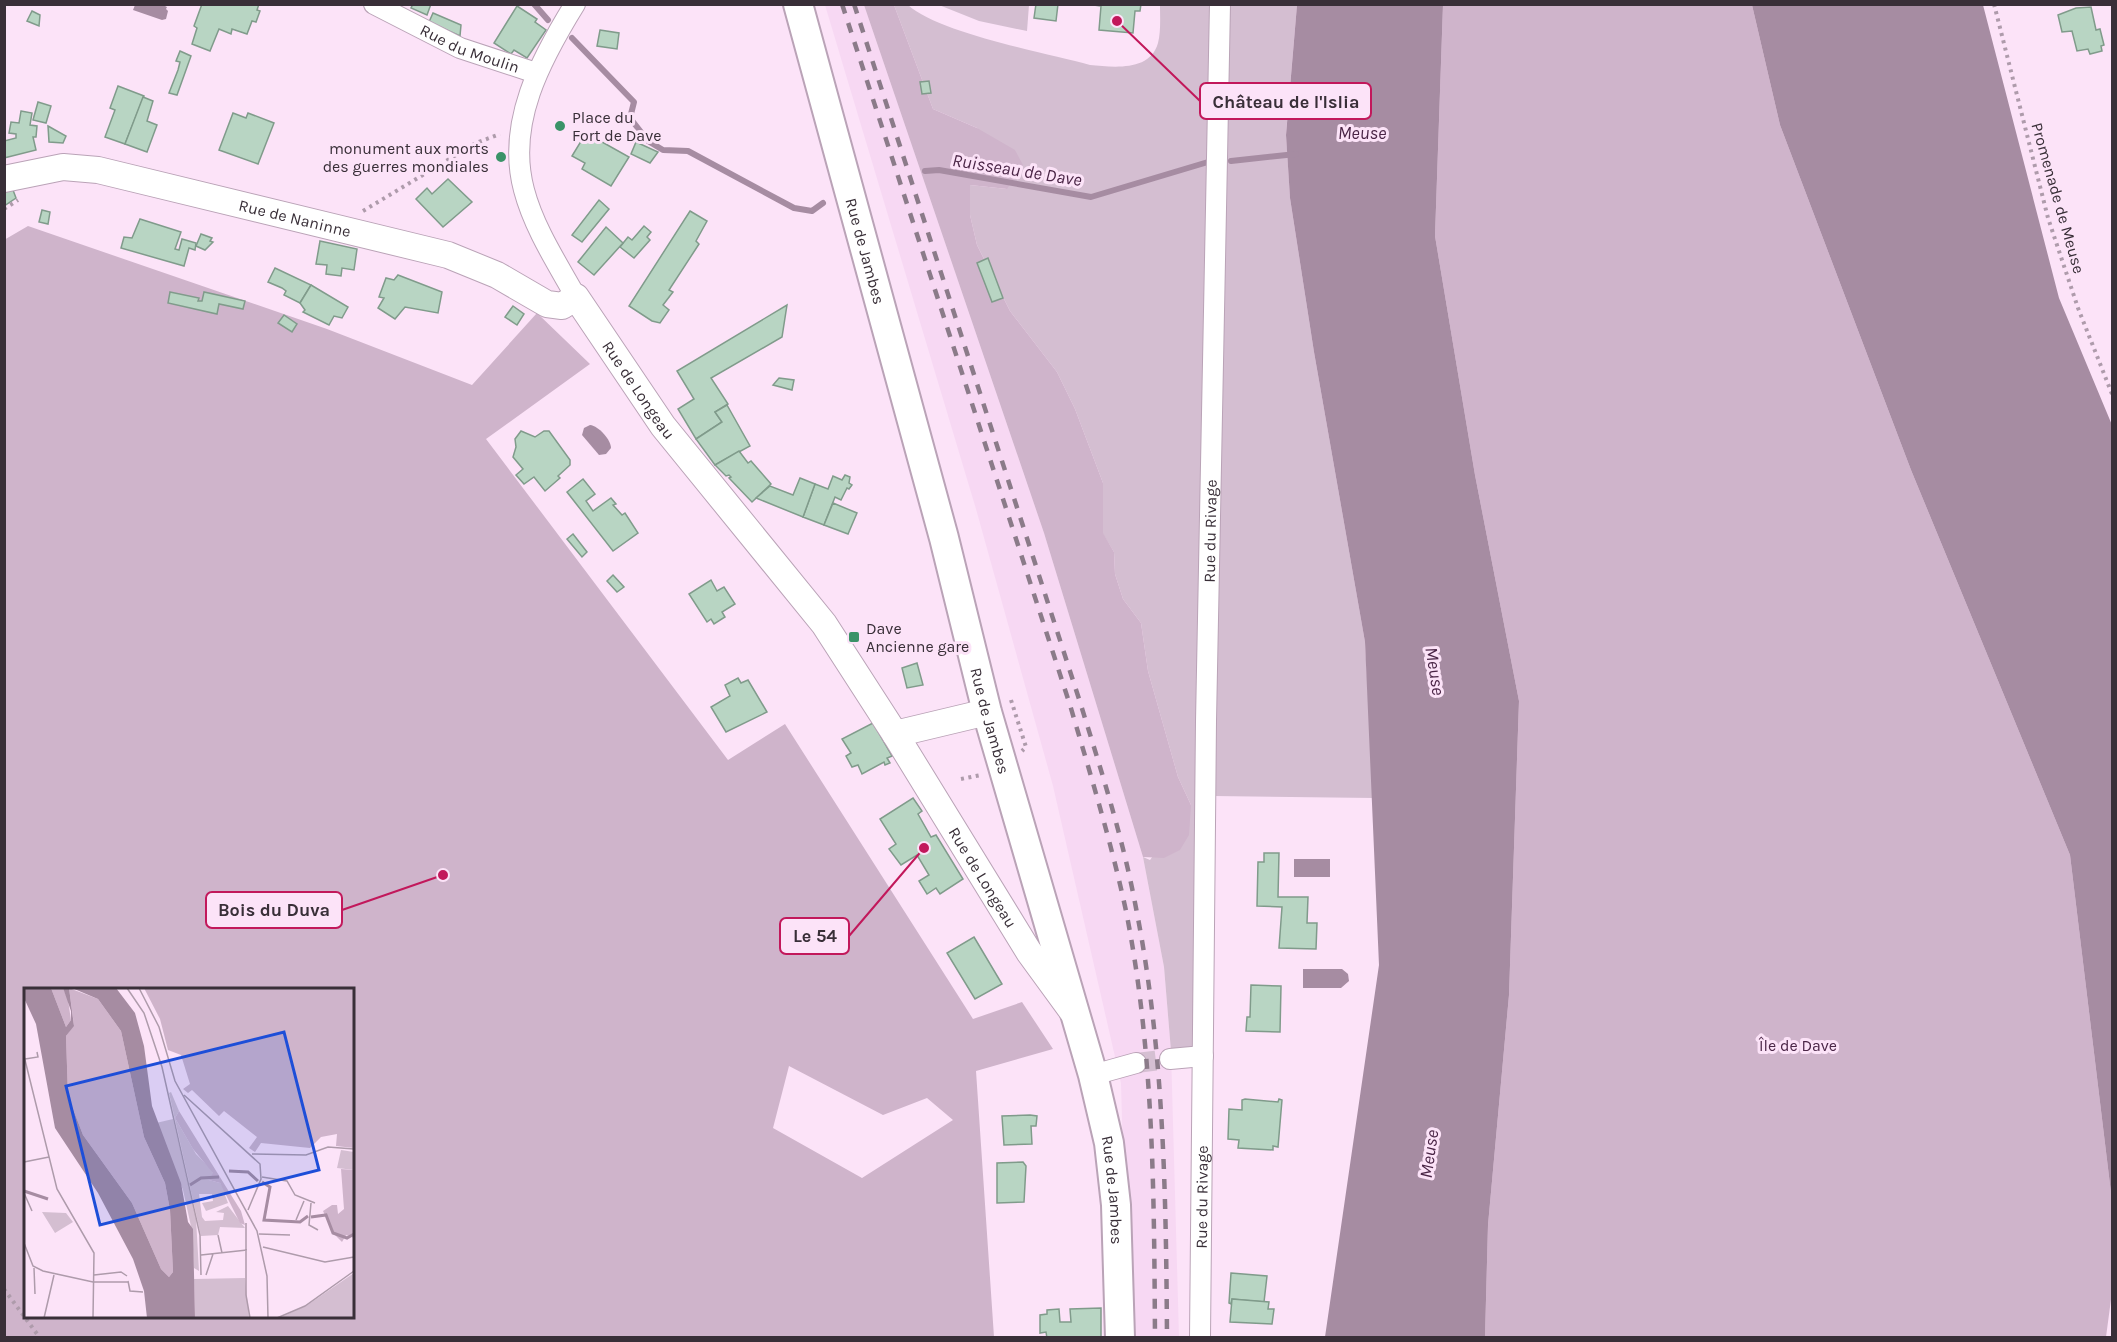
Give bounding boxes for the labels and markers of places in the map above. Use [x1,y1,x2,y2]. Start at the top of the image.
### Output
callout: Château de l'Islia [1200,83,1371,119]
place label: Place du Fort de Dave [572,108,661,145]
marker: Place du Fort de Dave [553,119,567,133]
place label: monument aux morts des guerres mondiales [323,139,489,176]
marker: monument aux morts des guerres mondiales [494,150,508,164]
place label: Dave Ancienne gare [866,619,969,656]
marker: Dave Ancienne gare [847,630,861,644]
callout: Bois du Duva [206,892,342,928]
callout: Le 54 [780,918,849,954]

